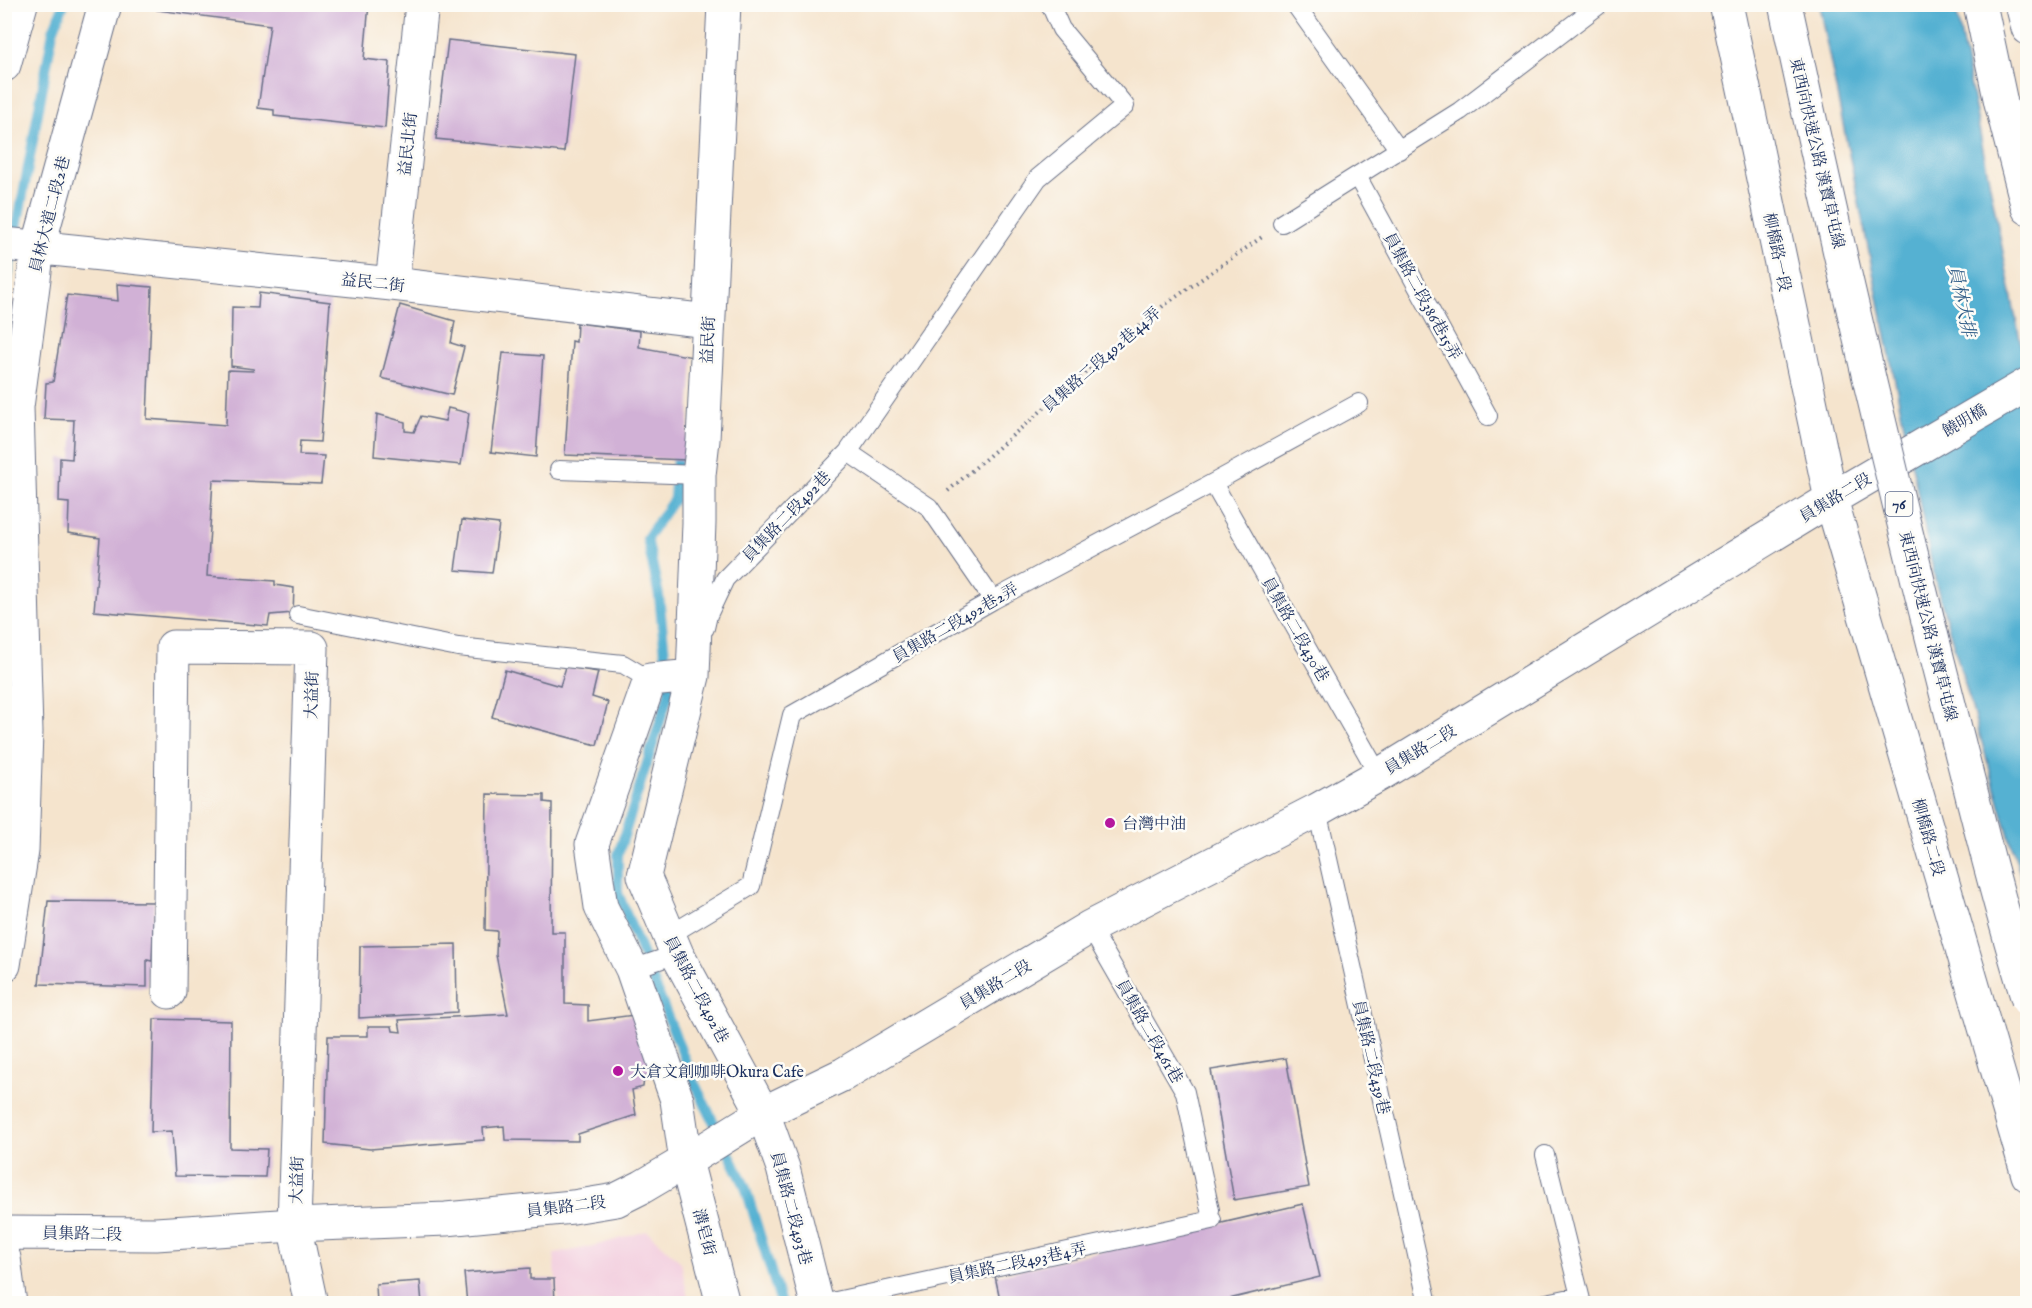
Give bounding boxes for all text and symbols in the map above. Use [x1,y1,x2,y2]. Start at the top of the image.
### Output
street label: 東西向快速公路 漢寶草屯線 [1784,56,1848,251]
street label: 益民北街 [396,111,422,177]
street label: 員林大道二段2巷 [27,154,75,275]
street label: 柳橋路一段 [1758,211,1794,294]
street label: 員集路二段386巷15弄 [1378,230,1465,364]
water label: 員林大排 [1942,264,1980,342]
street label: 益民二街 [340,271,406,297]
street label: 員集路二段492巷44弄 [1039,304,1165,417]
street label: 益民街 [698,316,720,365]
street label: 饒明橋 [1939,401,1991,442]
street label: 員集路二段492巷 [739,468,836,567]
street label: 員集路二段 [1797,470,1875,528]
road number: 76 [1886,492,1912,516]
street label: 東西向快速公路 漢寶草屯線 [1894,529,1960,724]
street label: 員集路二段430巷 [1256,574,1332,686]
street label: 員集路二段492巷2弄 [890,580,1022,668]
street label: 大益街 [302,671,324,719]
street label: 員集路二段 [1382,722,1460,780]
street label: 柳橋路二段 [1906,796,1948,879]
place label: 台灣中油 [1122,815,1186,835]
marker: 台灣中油 [1103,816,1117,830]
street label: 員集路二段492巷 [659,933,732,1047]
street label: 員集路二段 [957,957,1035,1015]
street label: 員集路二段461巷 [1110,977,1186,1087]
street label: 員集路二段439巷 [1347,998,1393,1117]
place label: 大倉文創咖啡Okura Cafe [630,1063,804,1083]
marker: 大倉文創咖啡Okura Cafe [611,1064,625,1078]
street label: 員集路二段493巷 [765,1150,815,1268]
street label: 大益街 [287,1156,309,1204]
street label: 員集路二段 [525,1193,607,1223]
street label: 溝皂街 [687,1207,719,1258]
street label: 員集路二段 [42,1224,122,1246]
street label: 員集路二段493巷4弄 [947,1240,1088,1288]

